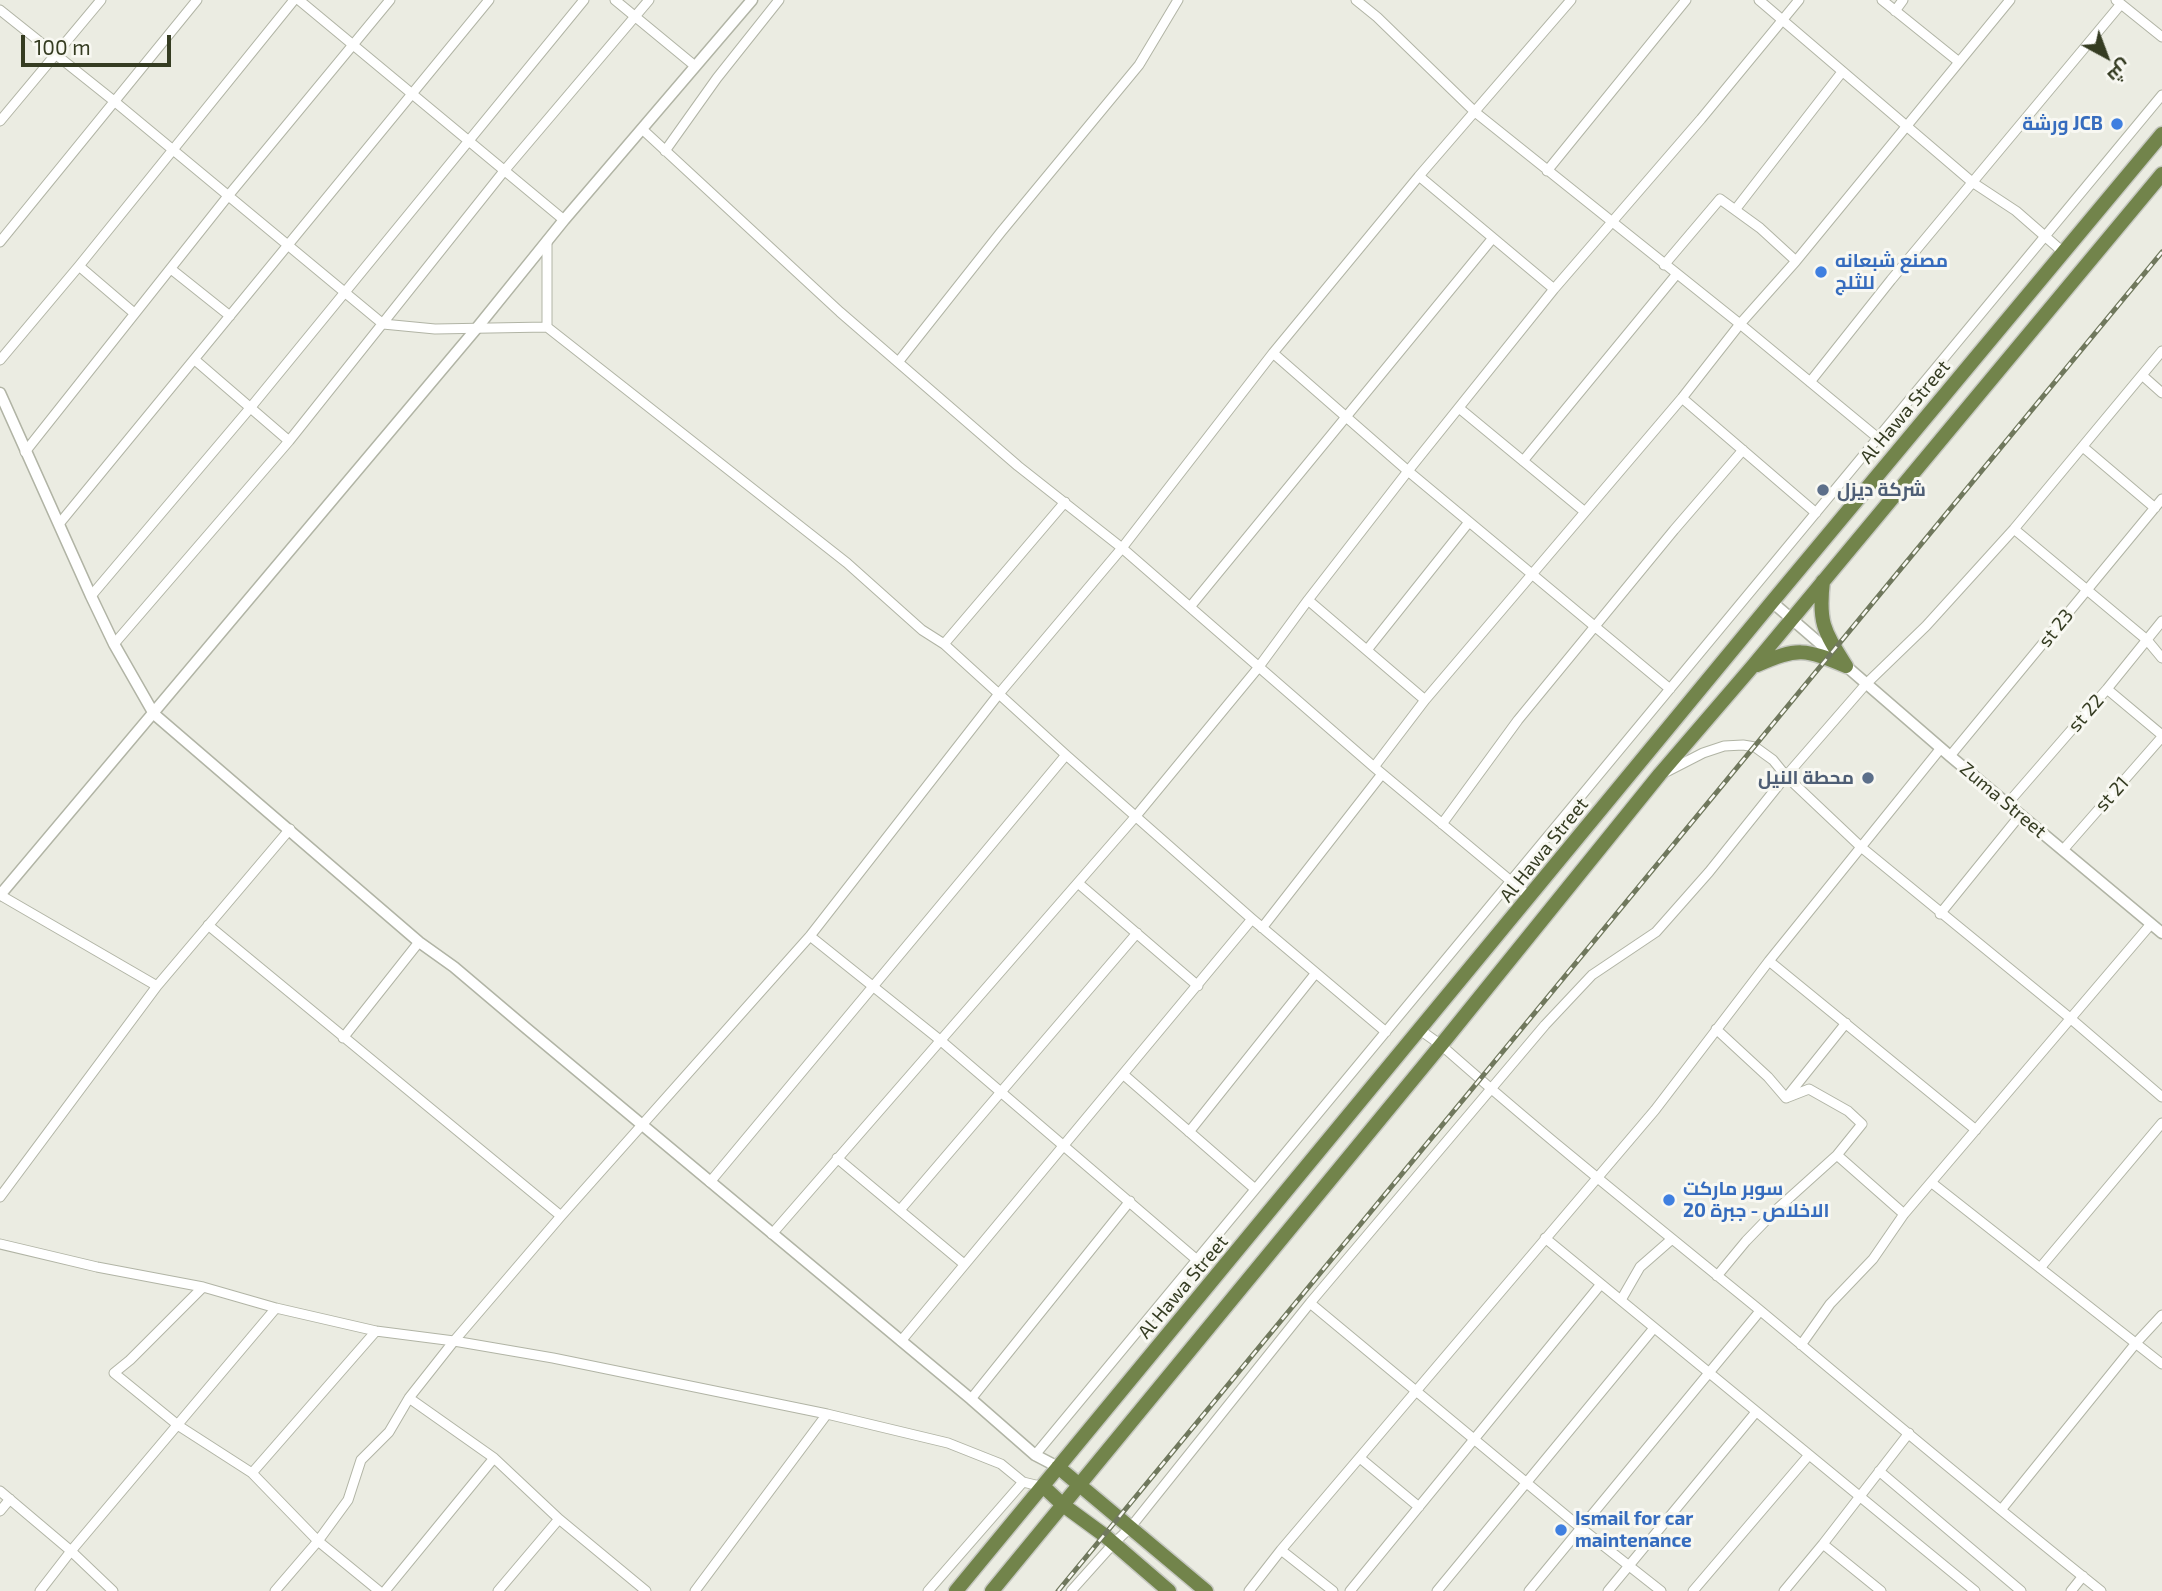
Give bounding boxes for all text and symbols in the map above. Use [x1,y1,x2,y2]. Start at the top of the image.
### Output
scale bar [24,21,175,65]
north arrow [2071,21,2141,91]
text: 100 m [34,34,91,59]
text: ش [2103,56,2137,89]
place label: ورشة JCB [2022,113,2103,135]
marker: ورشة JCB [2109,116,2125,132]
place label: مصنع شبعانه للثلج [1835,250,1948,294]
marker: مصنع شبعانه للثلج [1813,264,1829,280]
street label: Al Hawa Street [1855,356,1955,468]
place label: شركة ديزل [1837,479,1926,501]
marker: شركة ديزل [1815,482,1831,498]
street label: st 23 [2034,604,2078,652]
street label: st 22 [2063,689,2109,737]
street label: Zuma Street [1955,757,2051,843]
place label: محطة النيل [1758,767,1854,789]
marker: محطة النيل [1860,770,1876,786]
street label: st 21 [2090,772,2134,816]
street label: Al Hawa Street [1495,793,1593,907]
place label: سوبر ماركت الاخلاص - جبرة 20 [1683,1178,1829,1222]
marker: سوبر ماركت الاخلاص - جبرة 20 [1661,1192,1677,1208]
street label: Al Hawa Street [1133,1231,1233,1343]
place label: Ismail for car maintenance [1575,1508,1693,1552]
marker: Ismail for car maintenance [1553,1522,1569,1538]

